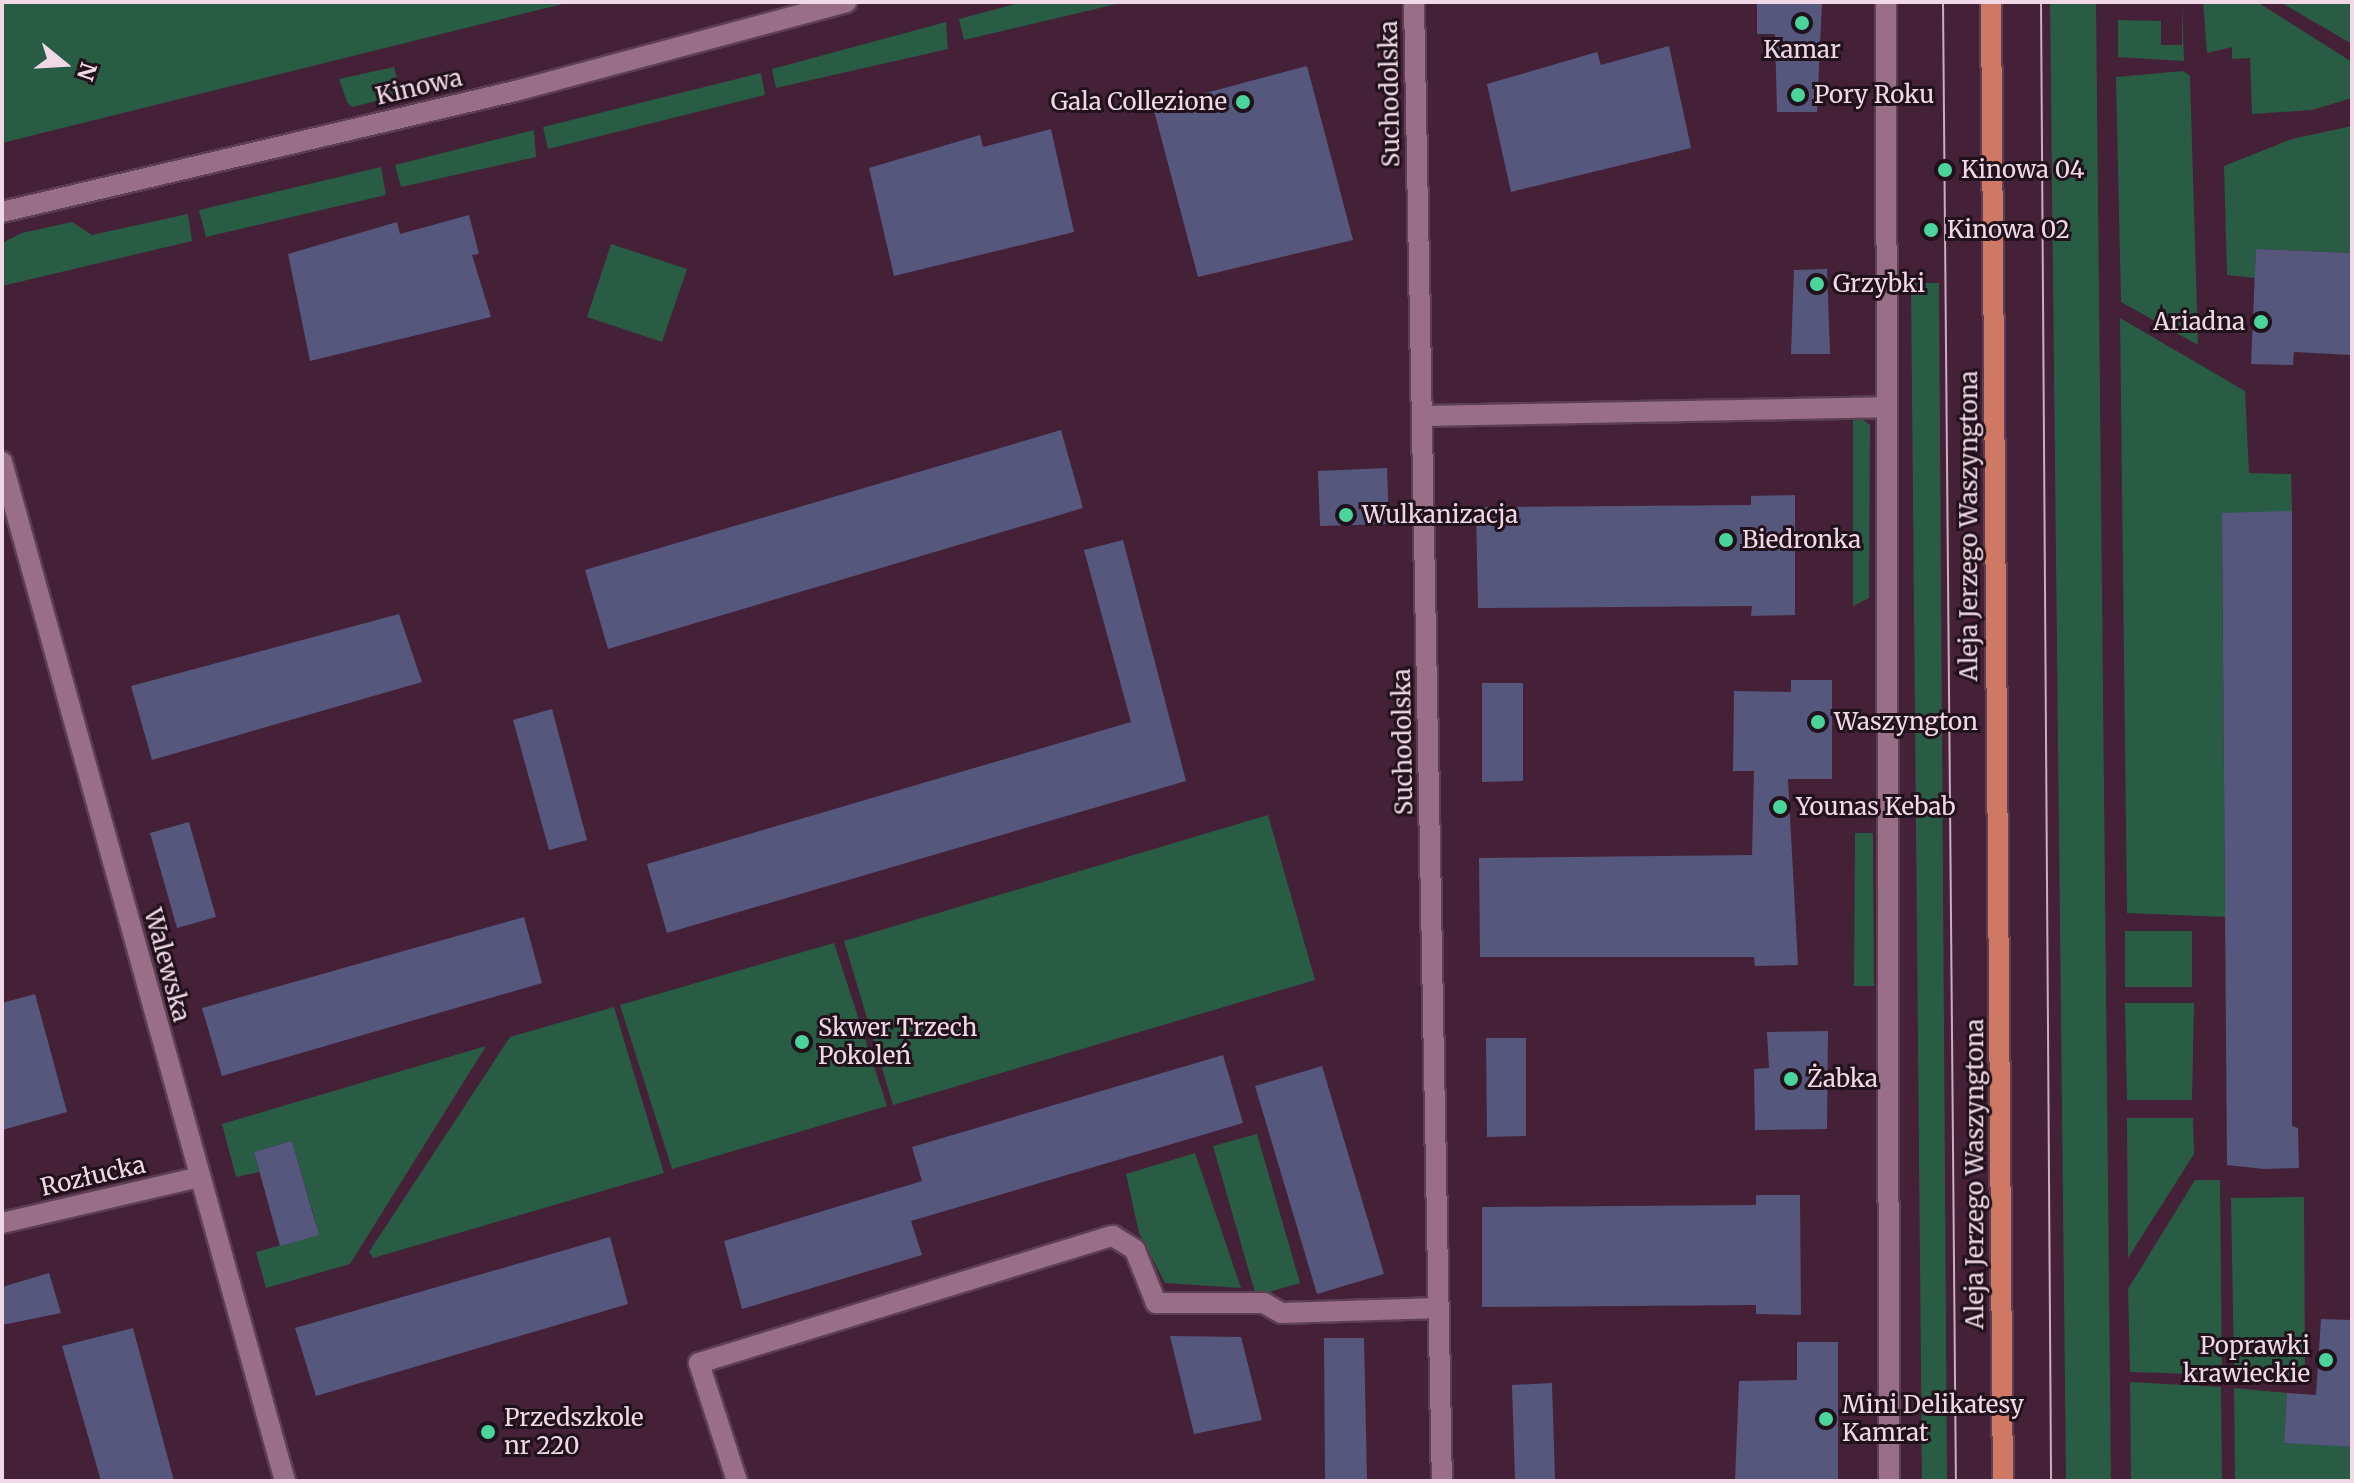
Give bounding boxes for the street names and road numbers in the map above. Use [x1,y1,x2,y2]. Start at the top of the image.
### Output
street label: Suchodolska [1374,21,1406,167]
street label: Kinowa [373,63,465,111]
street label: Aleja Jerzego Waszyngtona [1955,371,1983,681]
street label: Suchodolska [1387,669,1419,815]
street label: Walewska [138,905,196,1025]
street label: Aleja Jerzego Waszyngtona [1961,1019,1989,1329]
street label: Rozłucka [38,1150,148,1202]

